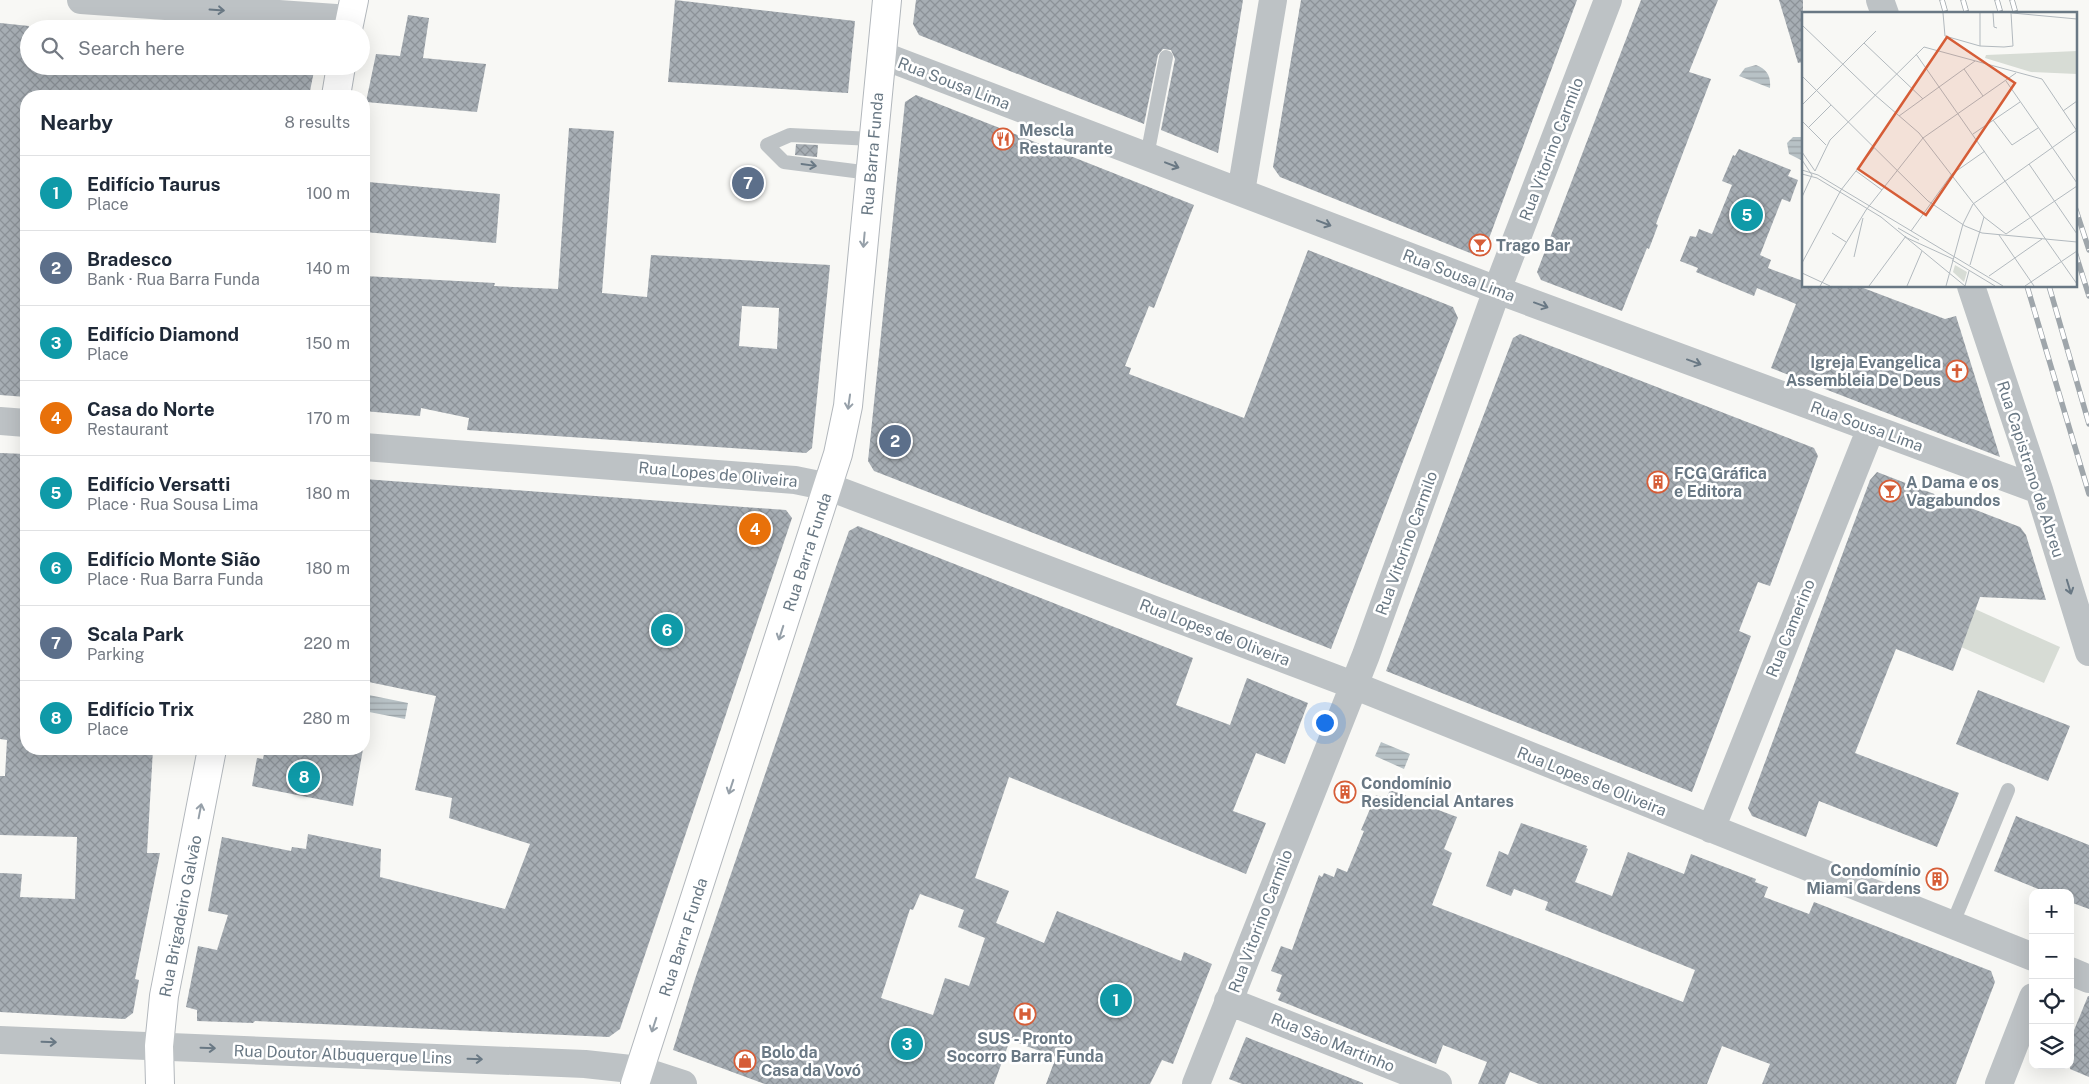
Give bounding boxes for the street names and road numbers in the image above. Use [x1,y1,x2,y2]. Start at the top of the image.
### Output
street label: Rua Sousa Lima [895,53,1013,114]
street label: Rua Vitorino Carmilo [1515,75,1588,223]
street label: Rua Barra Funda [858,92,887,216]
street label: Rua Sousa Lima [1400,245,1518,306]
street label: Rua Capistrano de Abreu [1993,378,2068,560]
street label: Rua Sousa Lima [1808,397,1926,456]
street label: Rua Lopes de Oliveira [638,458,798,491]
street label: Rua Vitorino Carmilo [1372,469,1441,618]
street label: Rua Barra Funda [779,490,836,614]
street label: Rua Camerino [1762,576,1819,680]
street label: Rua Lopes de Oliveira [1137,595,1293,670]
street label: Rua Lopes de Oliveira [1514,743,1669,820]
street label: Rua Brigadeiro Galvão [155,833,206,999]
street label: Rua Vitorino Carmilo [1224,847,1297,995]
street label: Rua Barra Funda [655,875,712,999]
street label: Rua São Martinho [1268,1009,1397,1076]
street label: Rua Doutor Albuquerque Lins [233,1041,452,1068]

